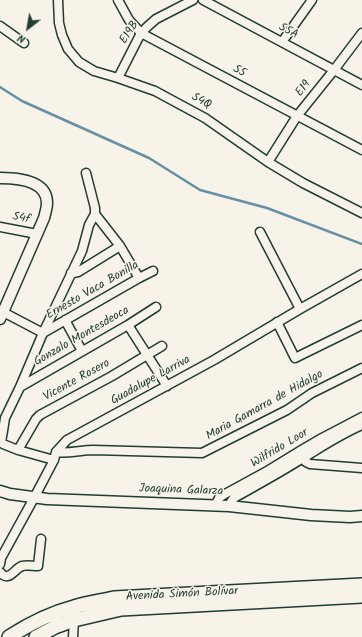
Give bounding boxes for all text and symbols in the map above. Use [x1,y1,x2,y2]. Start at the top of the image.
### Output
north arrow [8,8,48,48]
street label: E19B [117,19,143,47]
street label: S5A [276,21,300,43]
text: N [14,29,29,48]
street label: S5 [230,63,248,81]
street label: E19 [293,78,315,100]
street label: S4Q [188,91,214,113]
street label: S4f [11,210,31,228]
street label: Ernesto Vaca Bonilla [44,259,142,323]
street label: Gonzalo Montesdeoca [32,304,132,370]
street label: Guadalupe Larriva [109,353,193,409]
street label: Vicente Rosero [41,357,113,405]
street label: Maria Gamarra de Hidalgo [204,368,326,444]
street label: Wilfrido Loor [249,426,311,472]
street label: Joaquina Galarza [139,482,223,500]
street label: Avenida Simón Bolívar [126,585,238,605]

